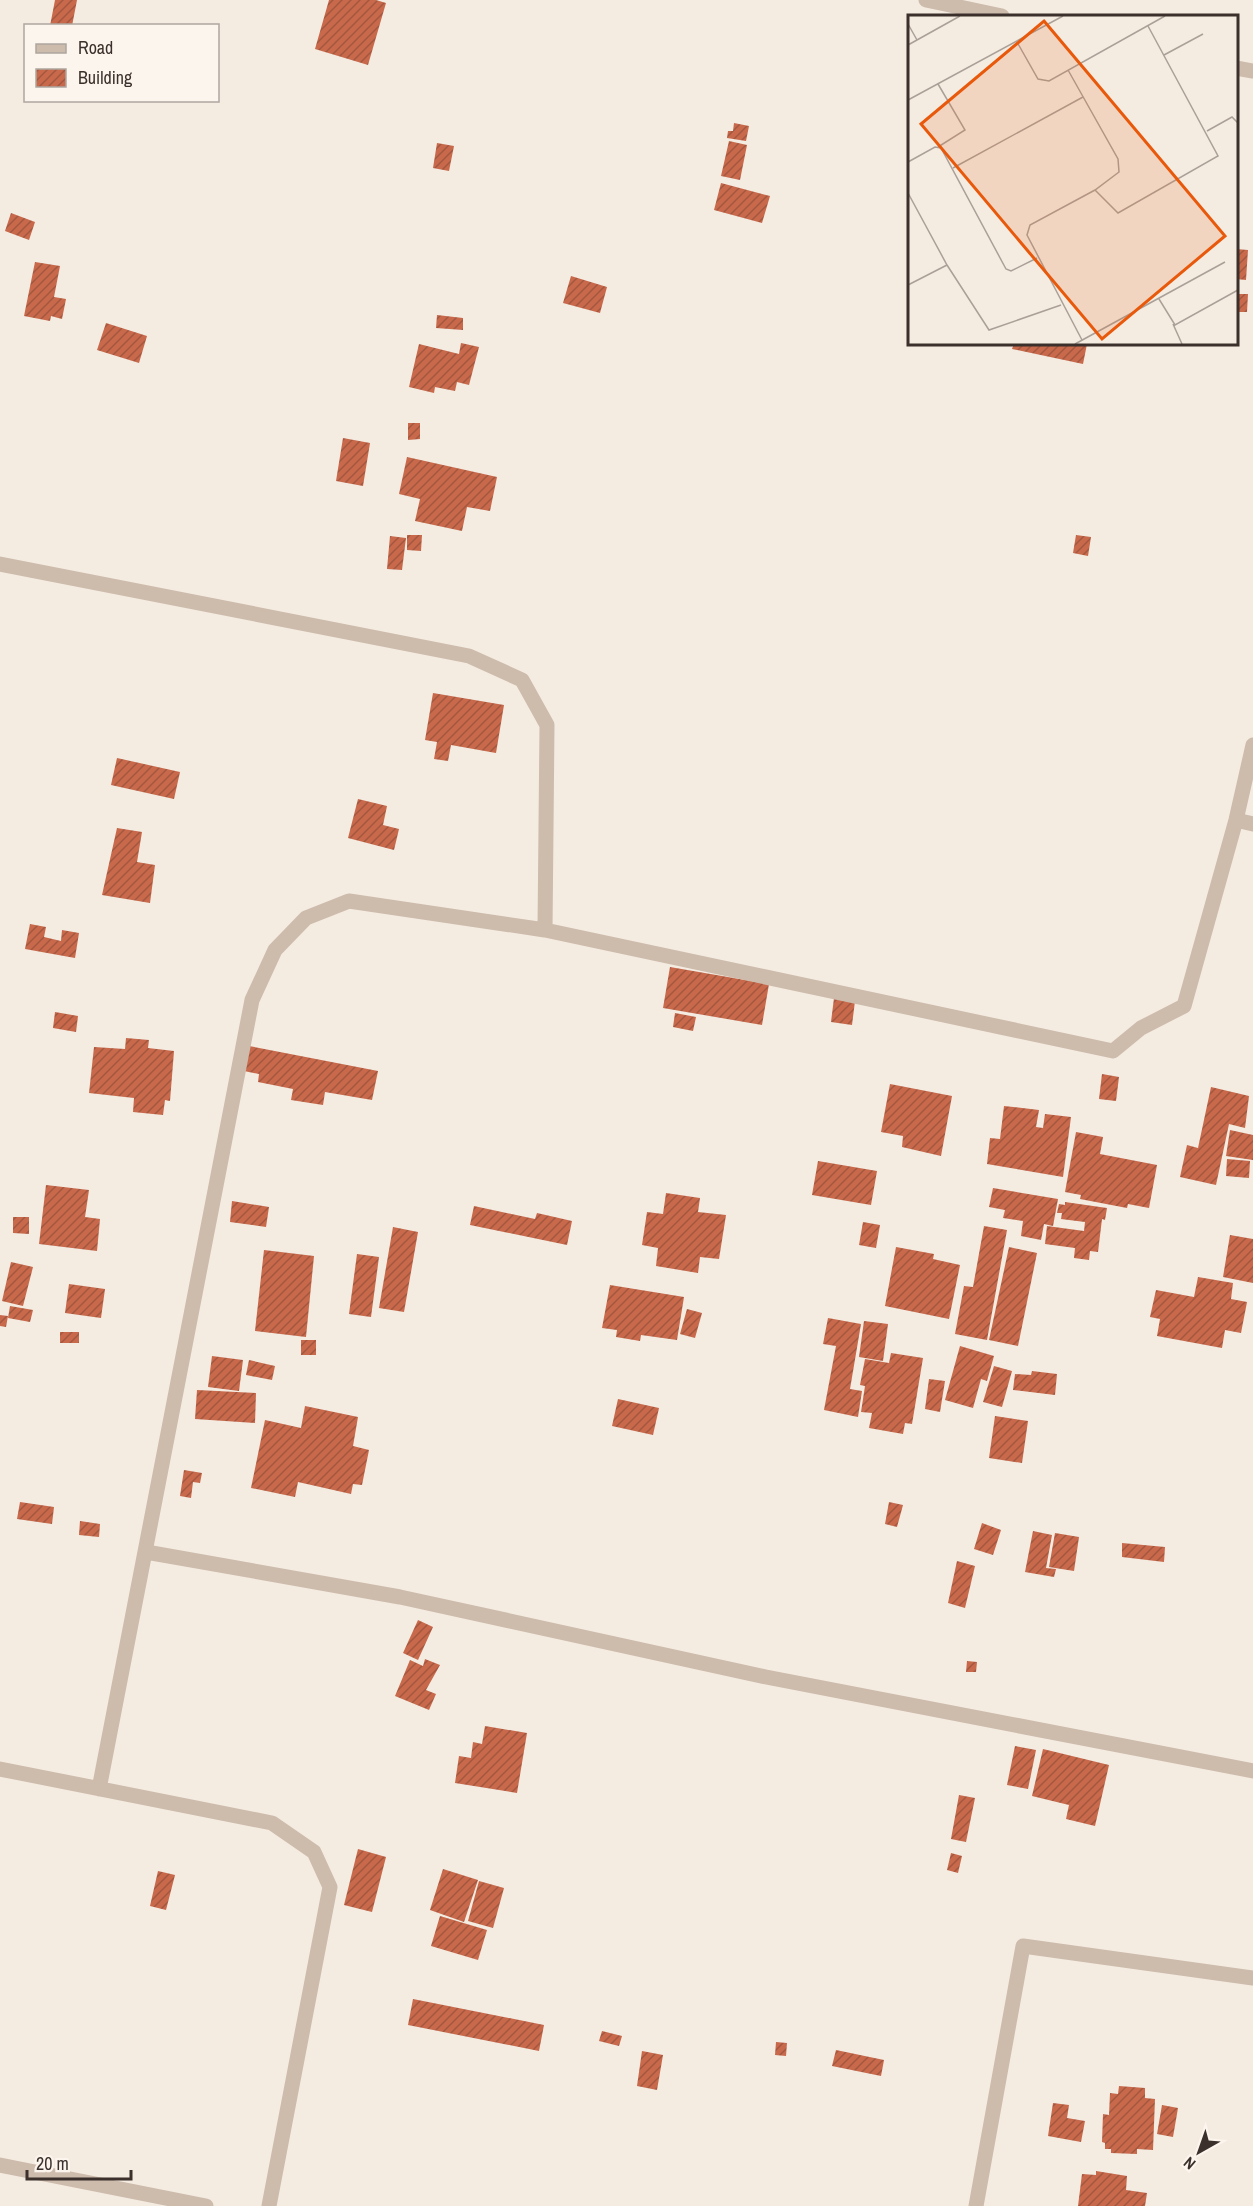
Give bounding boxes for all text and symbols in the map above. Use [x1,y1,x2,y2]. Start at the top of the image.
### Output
inset map [908,15,1238,345]
legend [24,24,219,102]
text: Road [78,35,113,60]
text: Building [78,65,133,90]
north arrow [1169,2122,1229,2182]
scale bar [27,2143,130,2181]
text: 20 m [36,2151,69,2176]
text: N [1179,2152,1200,2175]

